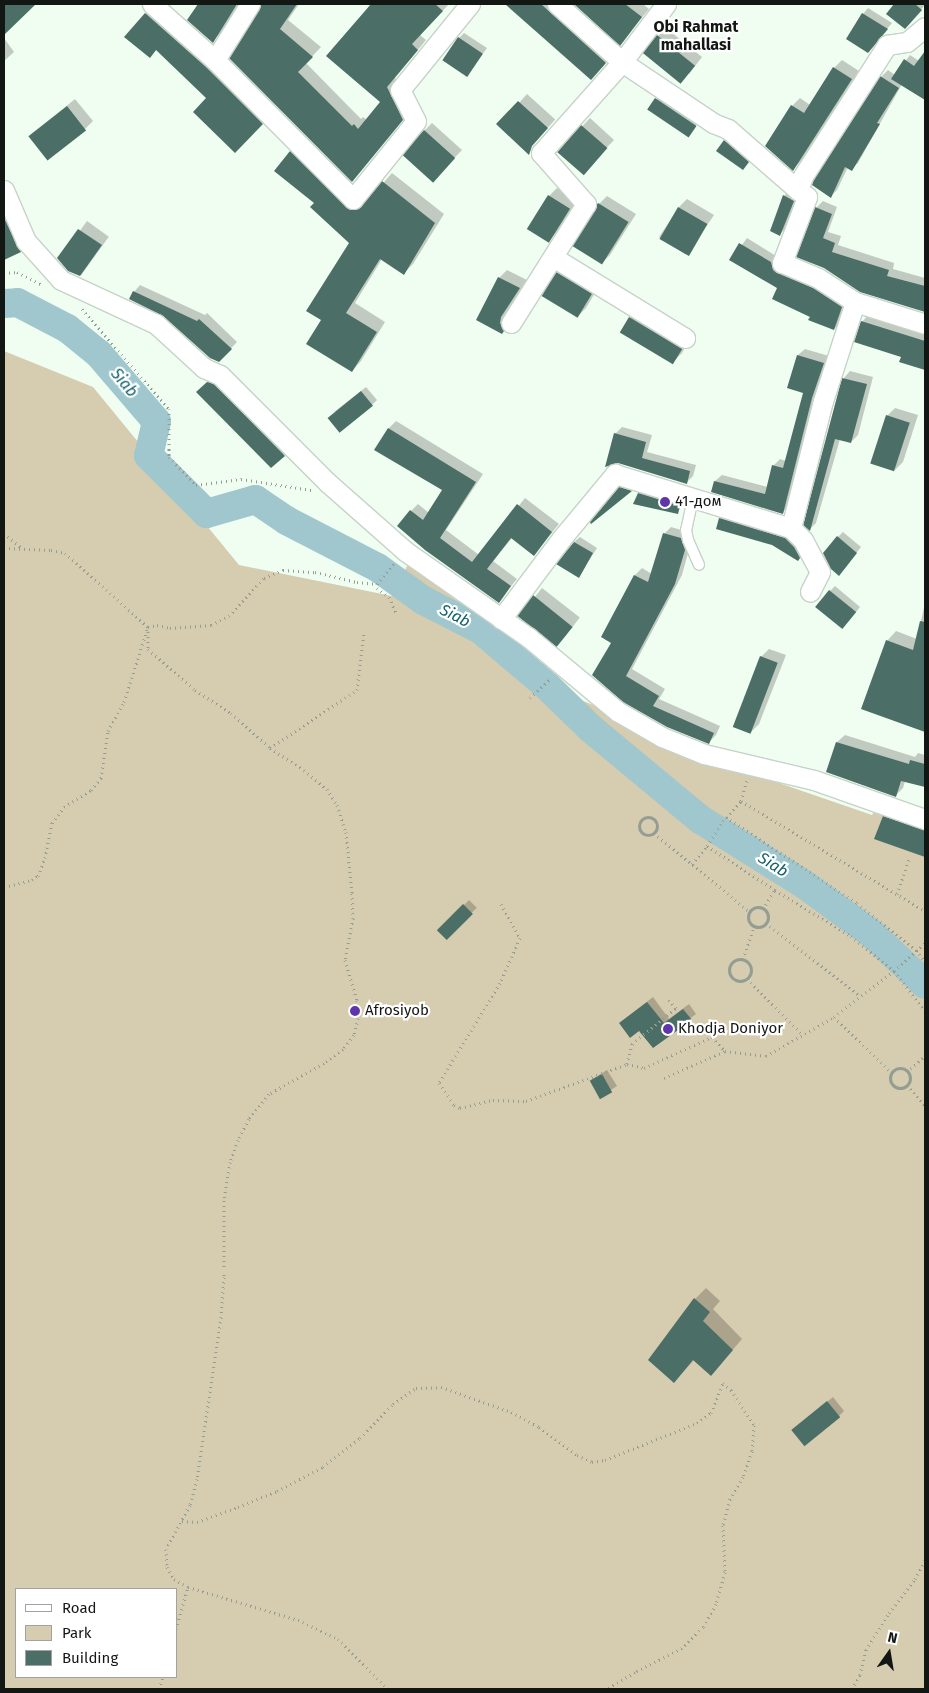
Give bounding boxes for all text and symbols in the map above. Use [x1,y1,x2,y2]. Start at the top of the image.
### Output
district label: Obi Rahmat mahallasi [653,17,739,55]
water label: Siab [107,365,141,401]
place label: 41-дом [675,493,722,511]
marker: 41-дом [659,496,671,508]
water label: Siab [437,600,473,632]
water label: Siab [755,849,791,881]
place label: Afrosiyob [365,1002,429,1020]
marker: Afrosiyob [349,1005,361,1017]
place label: Khodja Doniyor [678,1020,783,1038]
marker: Khodja Doniyor [662,1023,674,1035]
legend [15,1588,178,1678]
text: Road [62,1599,97,1617]
text: Park [62,1624,92,1642]
north arrow [864,1628,914,1678]
text: N [886,1629,899,1647]
text: Building [62,1649,118,1667]

